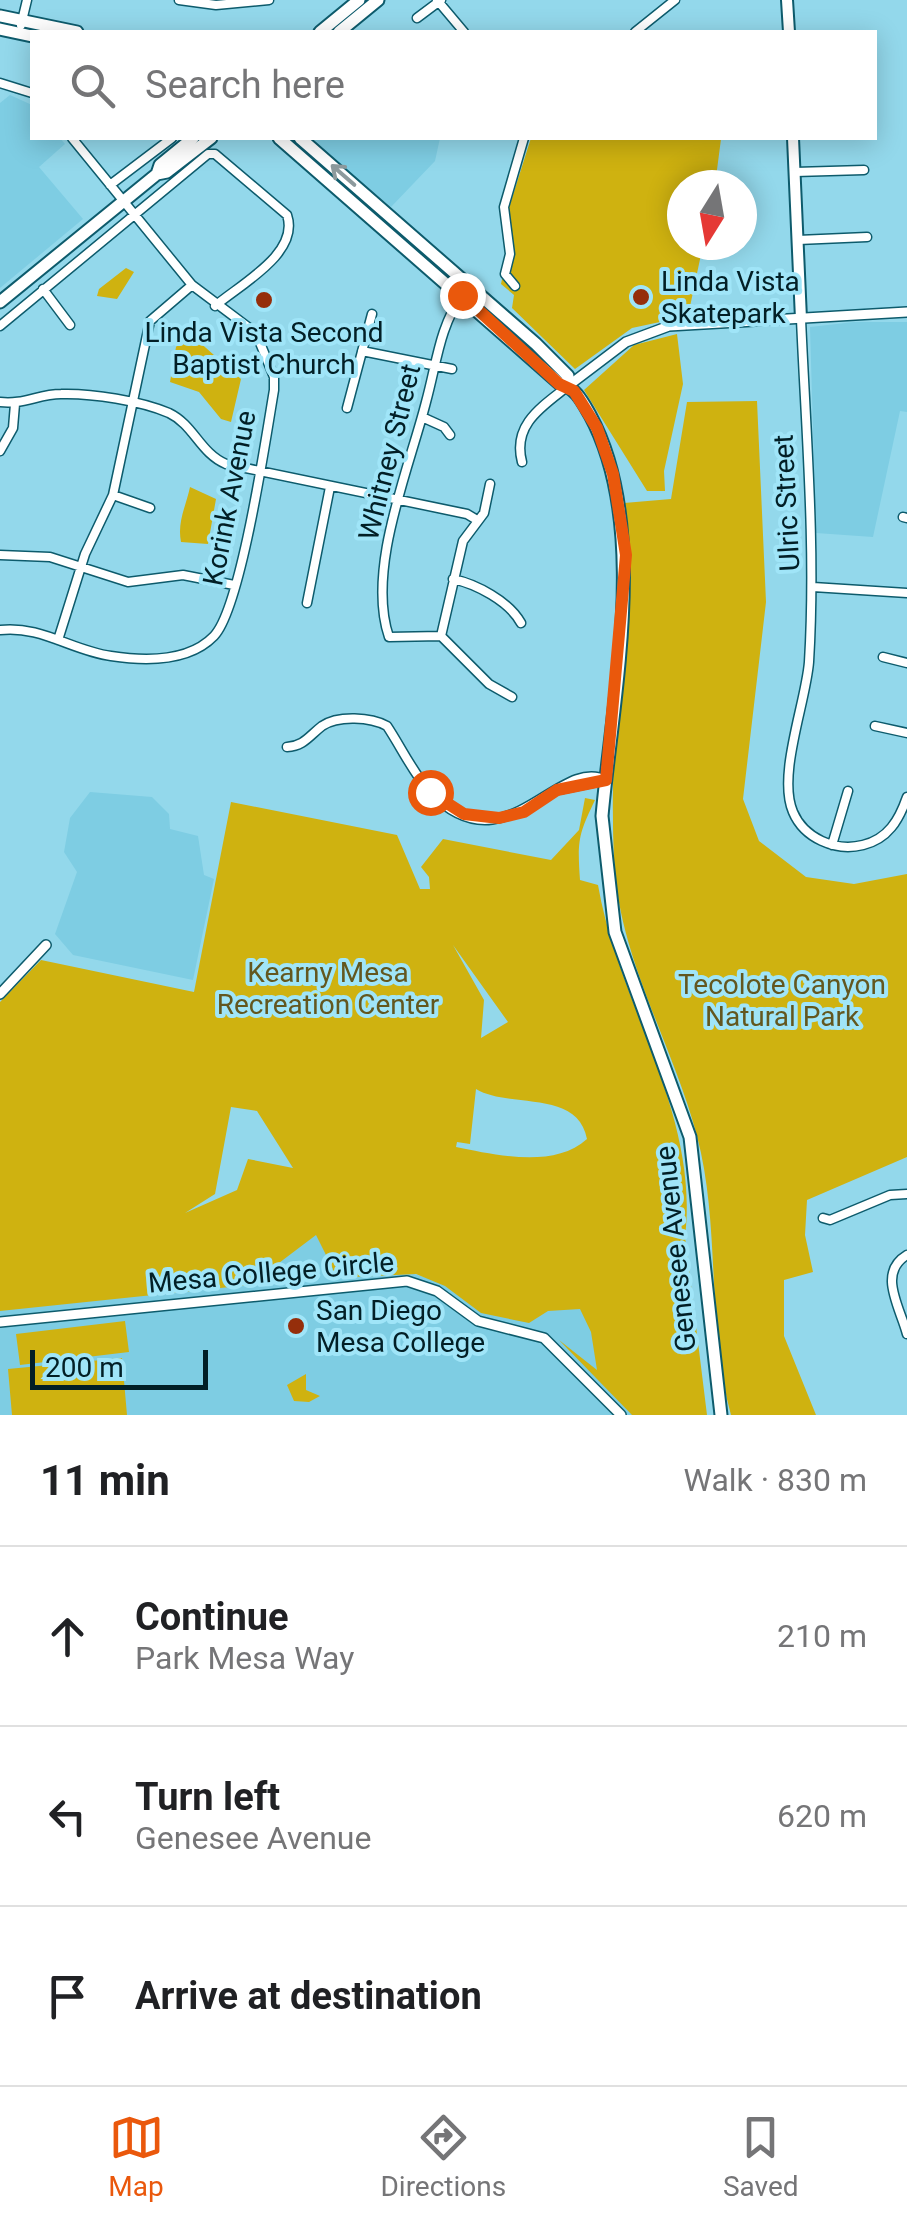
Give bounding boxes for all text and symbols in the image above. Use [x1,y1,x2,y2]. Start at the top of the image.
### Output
search box [30,30,877,140]
icon: search [65,58,120,113]
text: Search here [145,63,345,107]
one-way arrow [330,164,356,186]
north arrow [667,170,757,260]
place label: Linda Vista Skatepark [661,265,800,330]
route end [440,273,486,319]
marker: Linda Vista Skatepark [630,286,652,308]
marker: Linda Vista Second Baptist Church [253,289,275,311]
place label: Linda Vista Second Baptist Church [144,316,384,381]
street label: Whitney Street [352,361,427,544]
street label: Korink Avenue [196,408,263,588]
street label: Ulric Street [766,434,807,572]
route start [408,770,454,816]
park label: Kearny Mesa Recreation Center [217,956,440,1021]
park label: Tecolote Canyon Natural Park [678,968,886,1033]
street label: Genesee Avenue [648,1144,703,1354]
street label: Mesa College Circle [147,1245,395,1300]
place label: San Diego Mesa College [316,1294,485,1359]
marker: San Diego Mesa College [285,1315,307,1337]
scale bar [30,1345,208,1390]
text: 200 m [45,1351,124,1384]
text: 11 min [40,1456,170,1505]
text: Walk · 830 m [684,1461,867,1499]
text: Continue [135,1595,289,1639]
icon: ahead [40,1609,95,1664]
text: 210 m [777,1617,867,1655]
text: Park Mesa Way [135,1639,354,1677]
text: Turn left [135,1775,280,1819]
icon: left [40,1789,95,1844]
text: 620 m [777,1797,867,1835]
text: Genesee Avenue [135,1819,371,1857]
icon: arrive [40,1969,95,2024]
text: Arrive at destination [135,1974,482,2018]
tab: Map [108,2110,164,2203]
tab: Directions [380,2110,506,2203]
tab: Saved [723,2110,799,2203]

